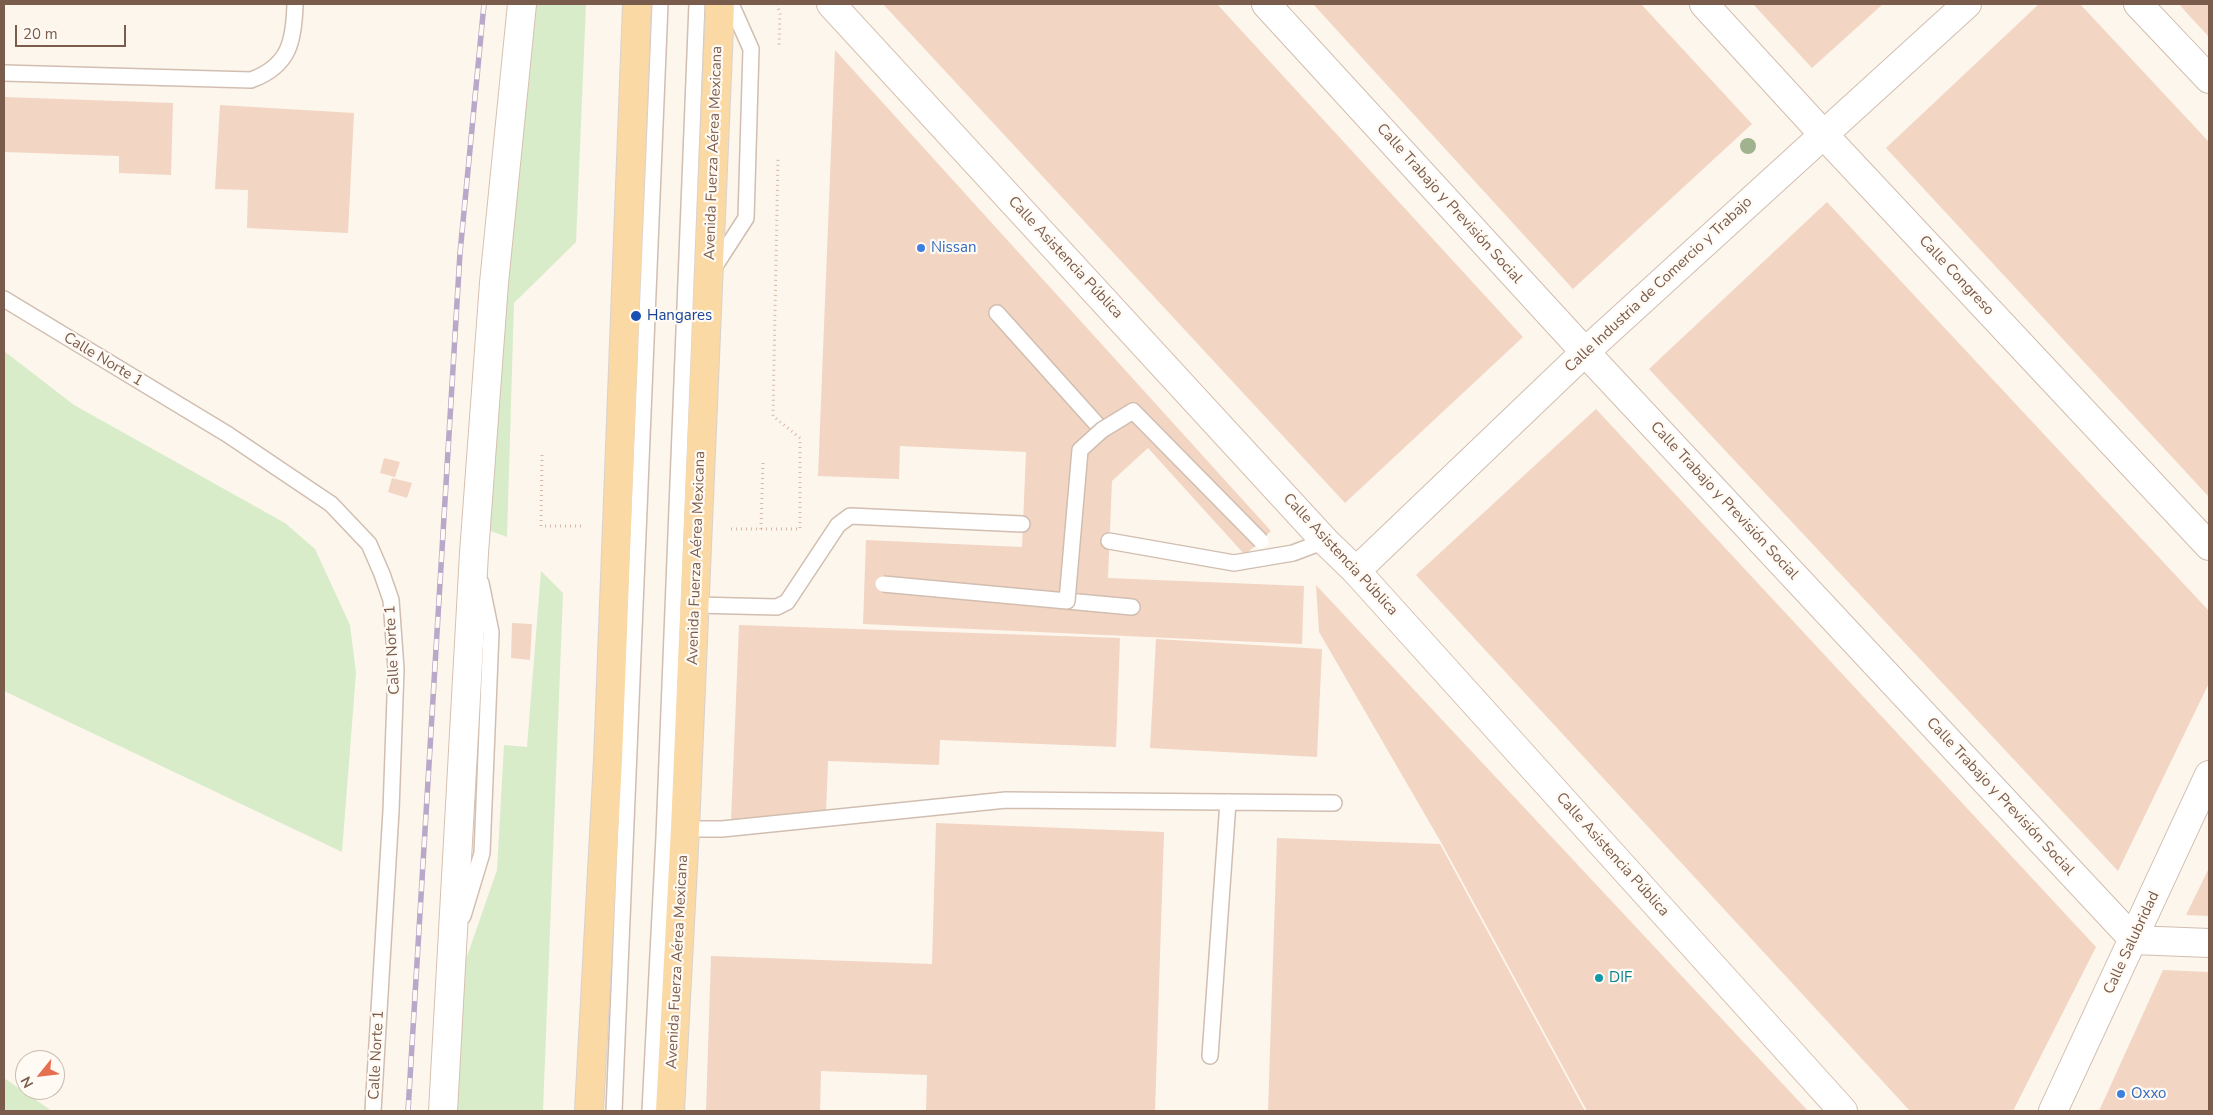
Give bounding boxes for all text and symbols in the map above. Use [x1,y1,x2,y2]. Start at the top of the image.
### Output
scale bar [18,15,129,47]
text: 20 m [23,24,58,44]
street label: Avenida Fuerza Aérea Mexicana [701,46,727,260]
street label: Calle Trabajo y Previsión Social [1372,120,1526,288]
street label: Calle Asistencia Pública [1004,193,1126,323]
street label: Calle Industria de Comercio y Trabajo [1562,193,1756,377]
street label: Calle Congreso [1914,232,1998,320]
place label: Nissan [931,239,976,257]
marker: Nissan [915,242,927,254]
place label: Hangares [647,307,712,325]
marker: Hangares [629,309,643,323]
street label: Calle Norte 1 [60,329,146,391]
street label: Calle Trabajo y Previsión Social [1646,418,1802,584]
street label: Avenida Fuerza Aérea Mexicana [684,451,710,665]
street label: Calle Asistencia Pública [1279,490,1401,620]
street label: Calle Norte 1 [382,605,404,695]
street label: Calle Trabajo y Previsión Social [1922,714,2078,880]
street label: Calle Asistencia Pública [1552,789,1672,921]
street label: Avenida Fuerza Aérea Mexicana [663,854,693,1070]
street label: Calle Salubridad [2100,889,2164,997]
place label: DIF [1609,969,1632,987]
marker: DIF [1593,972,1605,984]
street label: Calle Norte 1 [366,1010,388,1100]
north arrow [15,1050,65,1100]
text: N [16,1073,38,1091]
place label: Oxxo [2131,1085,2166,1103]
marker: Oxxo [2115,1088,2127,1100]

